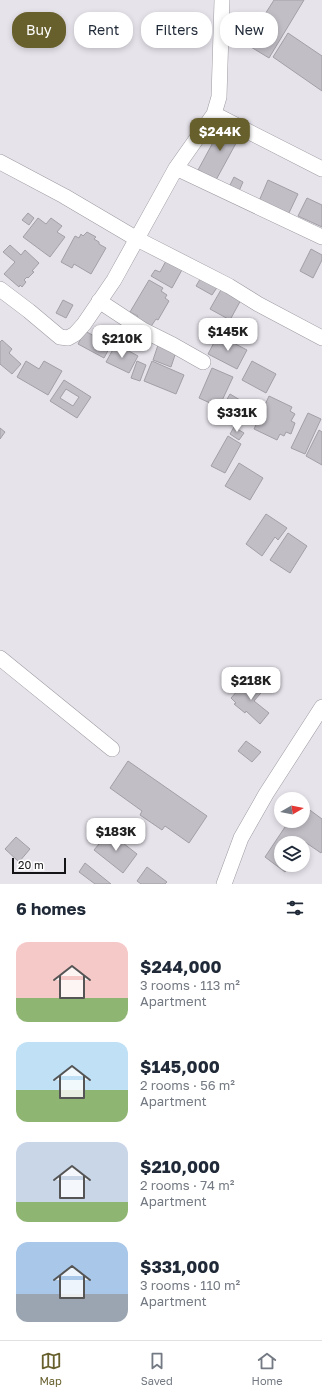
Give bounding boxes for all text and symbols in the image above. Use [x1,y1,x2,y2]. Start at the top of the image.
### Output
chip: Buy [12,12,66,48]
chip: Rent [74,12,133,48]
chip: Filters [141,12,212,48]
chip: New [220,12,278,48]
pin: $244K [192,118,248,152]
text: $244K [199,123,241,139]
pin: $145K [200,318,256,352]
text: $145K [208,323,248,339]
pin: $210K [94,325,150,359]
text: $210K [101,330,143,346]
pin: $331K [209,399,265,433]
text: $331K [217,404,257,420]
pin: $218K [223,667,279,701]
text: $218K [230,672,272,688]
north arrow [274,792,310,828]
map controls [274,792,310,872]
pin: $183K [88,818,144,852]
text: $183K [95,823,137,839]
button: layers [274,836,310,872]
scale bar [12,856,66,875]
text: 20 m [18,858,44,871]
icon: filters [284,897,306,919]
text: 6 homes [16,898,86,919]
text: $244,000 [140,956,222,977]
icon: home [48,958,96,1006]
text: 3 rooms · 113 m² [140,977,240,993]
text: Apartment [140,993,207,1009]
text: $145,000 [140,1056,220,1077]
icon: home [48,1058,96,1106]
text: 2 rooms · 56 m² [140,1077,235,1093]
text: Apartment [140,1093,207,1109]
text: $210,000 [140,1156,220,1177]
icon: home [48,1158,96,1206]
text: 2 rooms · 74 m² [140,1177,234,1193]
text: Apartment [140,1193,207,1209]
text: $331,000 [140,1256,219,1277]
icon: home [48,1258,96,1306]
text: 3 rooms · 110 m² [140,1277,240,1293]
text: Apartment [140,1293,207,1309]
tab: Map [39,1350,62,1387]
tab: Saved [141,1350,173,1387]
tab: Home [252,1350,283,1387]

